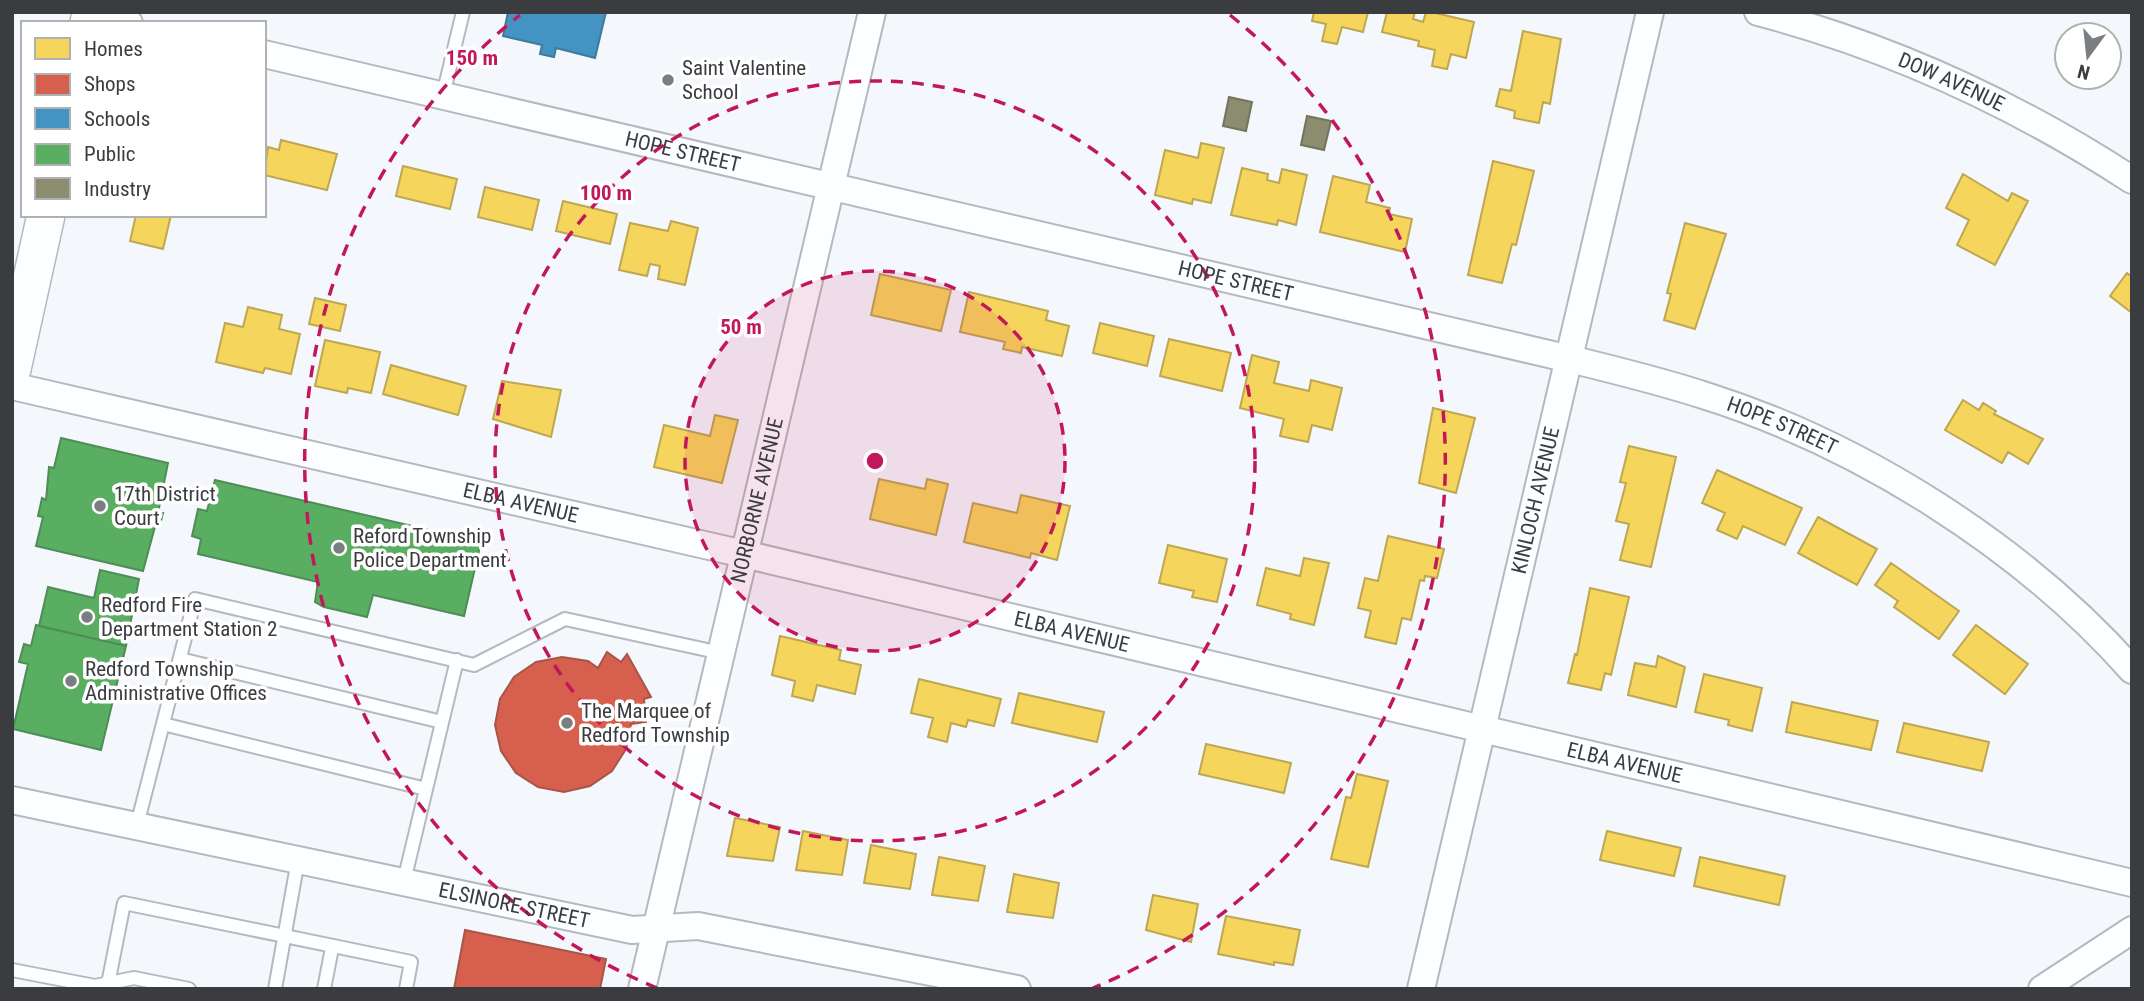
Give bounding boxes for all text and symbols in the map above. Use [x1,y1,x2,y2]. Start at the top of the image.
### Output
legend [21,21,266,217]
north arrow [2053,21,2123,91]
text: Homes [84,37,143,61]
text: 150 m [446,46,498,70]
street label: DOW AVENUE [1895,48,2009,116]
place label: Saint Valentine School [682,56,806,104]
text: N [2075,59,2092,85]
text: Shops [84,72,136,96]
marker: Saint Valentine School [660,72,676,88]
text: Schools [84,107,150,131]
street label: HOPE STREET [623,127,743,177]
text: Public [84,142,136,166]
text: Industry [84,177,151,201]
text: 100 m [580,181,632,205]
street label: HOPE STREET [1176,256,1296,306]
text: 50 m [720,315,762,339]
street label: HOPE STREET [1724,392,1842,460]
street label: NORBORNE AVENUE [726,415,788,585]
street label: KINLOCH AVENUE [1507,424,1564,576]
centre of rings [863,449,887,473]
street label: ELBA AVENUE [461,478,581,528]
place label: 17th District Court [114,482,216,530]
marker: 17th District Court [92,498,108,514]
place label: Reford Township Police Department [353,524,506,572]
marker: Reford Township Police Department [331,540,347,556]
place label: Redford Fire Department Station 2 [101,593,277,641]
street label: ELBA AVENUE [1012,606,1132,657]
marker: Redford Fire Department Station 2 [79,609,95,625]
place label: Redford Township Administrative Offices [85,657,267,705]
marker: Redford Township Administrative Offices [63,673,79,689]
place label: The Marquee of Redford Township [581,699,730,747]
marker: The Marquee of Redford Township [559,715,575,731]
street label: ELBA AVENUE [1565,737,1685,788]
street label: ELSINORE STREET [436,878,592,933]

